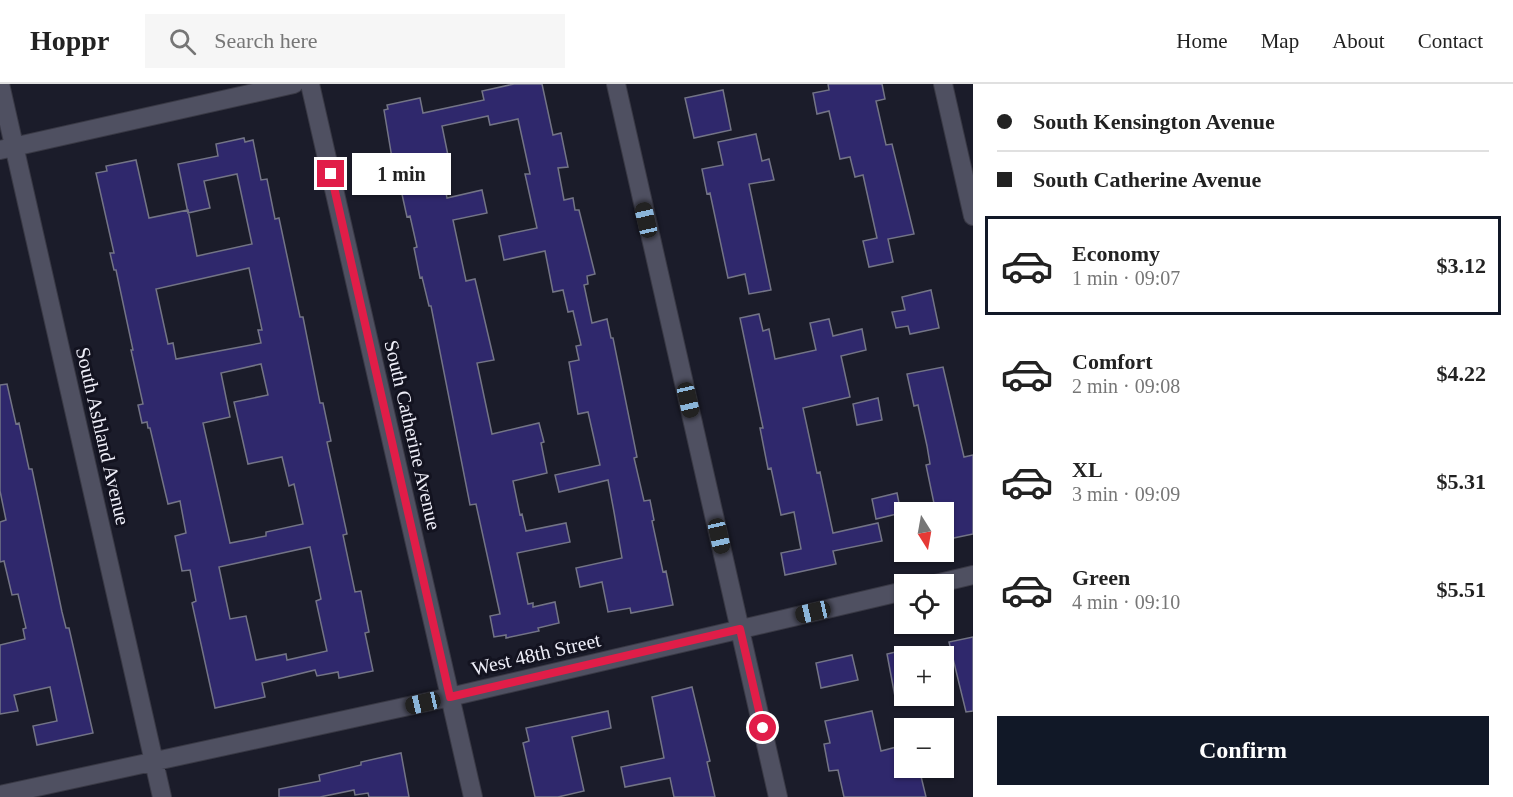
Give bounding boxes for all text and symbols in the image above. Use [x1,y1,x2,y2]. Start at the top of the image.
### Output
search box [145,14,565,68]
text: Hoppr [30,25,109,56]
icon: search [166,25,199,58]
text: Search here [214,28,318,53]
text: Home [1176,29,1228,53]
text: Map [1261,29,1299,53]
text: About [1332,29,1385,53]
text: Contact [1418,29,1483,53]
text: South Kensington Avenue [1033,109,1275,134]
callout: 1 min [352,153,451,195]
route end [317,160,344,187]
text: 1 min [377,163,426,185]
text: South Catherine Avenue [1033,167,1261,192]
car [633,200,659,240]
icon: car [1000,239,1054,293]
text: Economy [1072,241,1160,266]
text: $3.12 [1437,253,1486,278]
text: 1 min · 09:07 [1072,267,1180,289]
street label: South Catherine Avenue [380,338,446,532]
street label: South Ashland Avenue [72,345,134,527]
icon: car [1000,347,1054,401]
text: Comfort [1072,349,1153,374]
text: $4.22 [1437,361,1486,386]
text: 2 min · 09:08 [1072,375,1180,397]
car [675,380,701,420]
icon: car [1000,455,1054,509]
text: XL [1072,457,1103,482]
text: $5.31 [1437,469,1486,494]
text: 3 min · 09:09 [1072,483,1180,505]
north arrow [894,502,954,562]
map controls [894,502,954,778]
car [706,516,732,556]
icon: car [1000,563,1054,617]
text: Green [1072,565,1130,590]
button: locate [894,574,954,634]
text: $5.51 [1437,577,1486,602]
text: 4 min · 09:10 [1072,591,1180,613]
car [793,599,833,625]
street label: West 48th Street [469,628,603,680]
button: + [894,646,954,706]
car [403,690,443,716]
route start [749,714,776,741]
button: Confirm [997,716,1489,785]
button: − [894,718,954,778]

